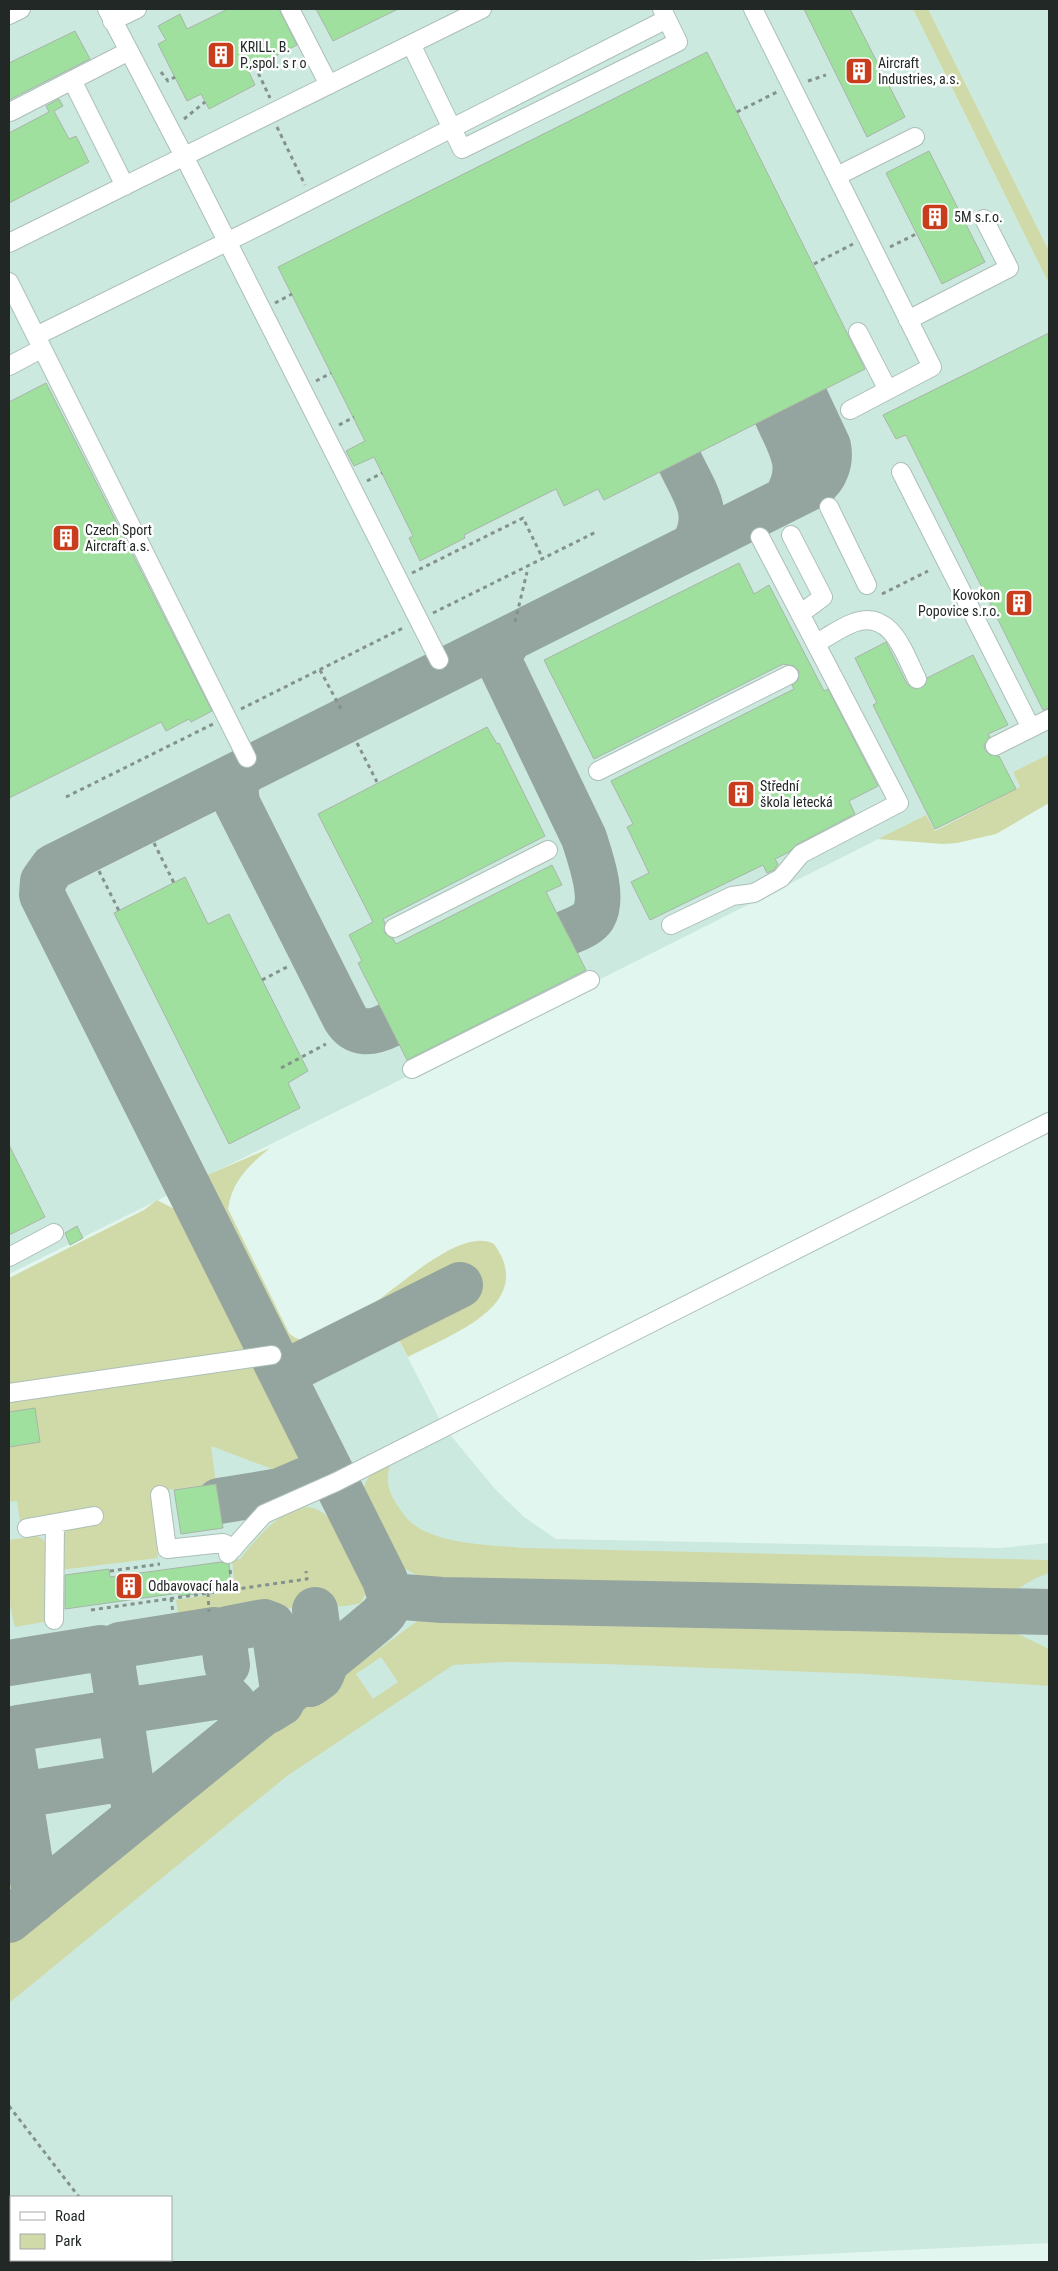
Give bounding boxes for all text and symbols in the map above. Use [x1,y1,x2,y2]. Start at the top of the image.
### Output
place label: KRILL. B. P.,spol. s r o [240,39,307,71]
building icon: KRILL. B. P.,spol. s r o [206,40,236,70]
place label: Aircraft Industries, a.s. [878,55,959,87]
building icon: Aircraft Industries, a.s. [844,56,874,86]
building icon: 5M s.r.o. [920,202,950,232]
place label: 5M s.r.o. [954,209,1003,225]
place label: Czech Sport Aircraft a.s. [85,522,152,554]
building icon: Czech Sport Aircraft a.s. [51,523,81,553]
place label: Kovokon Popovice s.r.o. [918,587,1000,619]
building icon: Kovokon Popovice s.r.o. [1004,588,1034,618]
place label: Střední škola letecká [760,778,833,810]
building icon: Střední škola letecká [726,779,756,809]
building icon: Odbavovací hala [114,1571,144,1601]
place label: Odbavovací hala [148,1578,239,1594]
legend [10,2196,172,2261]
text: Road [55,2207,85,2225]
text: Park [55,2232,82,2250]

